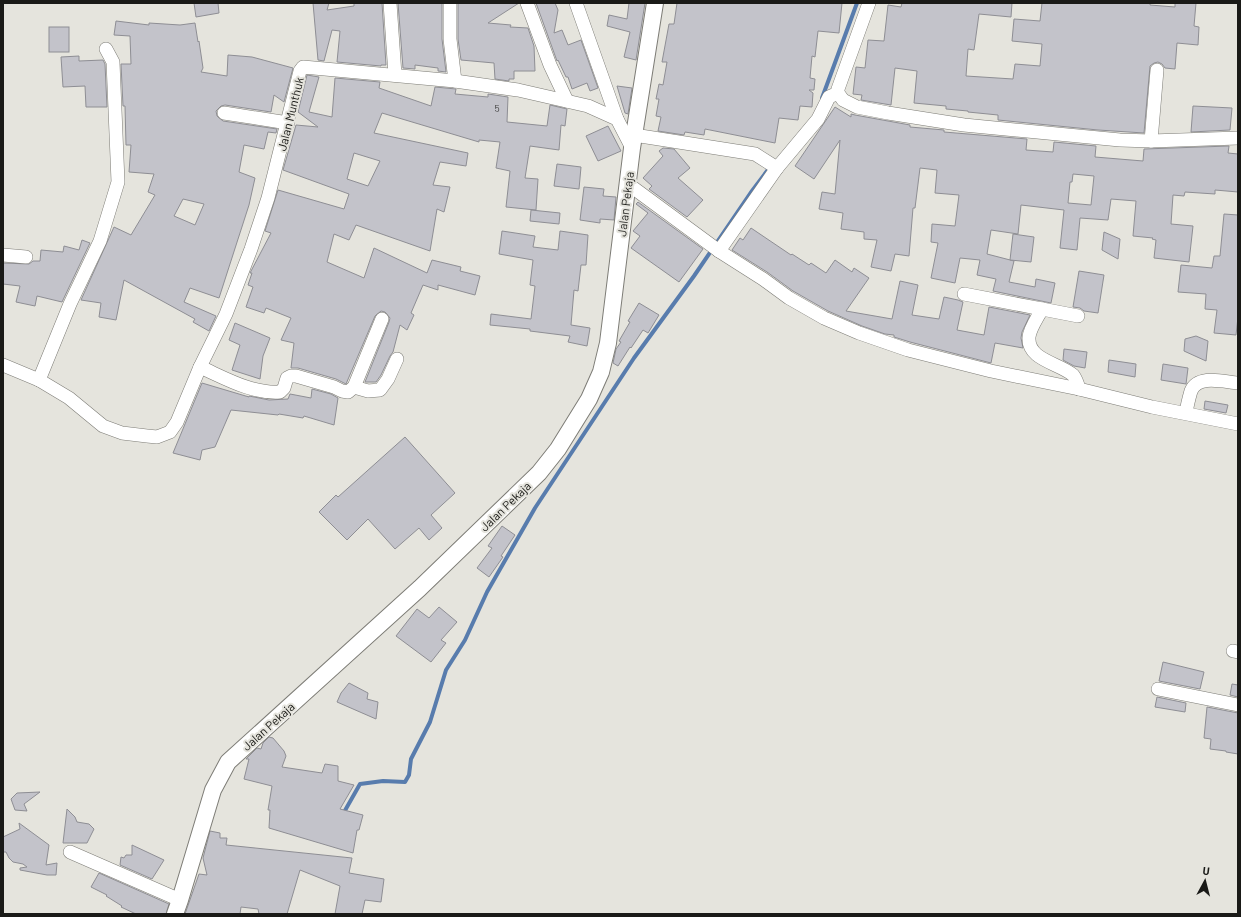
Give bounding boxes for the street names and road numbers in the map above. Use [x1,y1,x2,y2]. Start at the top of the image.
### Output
street label: Jalan Munthuk [274,76,306,152]
street label: Jalan Pekaja [614,171,636,237]
street label: Jalan Pekaja [477,478,533,534]
street label: Jalan Pekaja [239,699,297,753]

